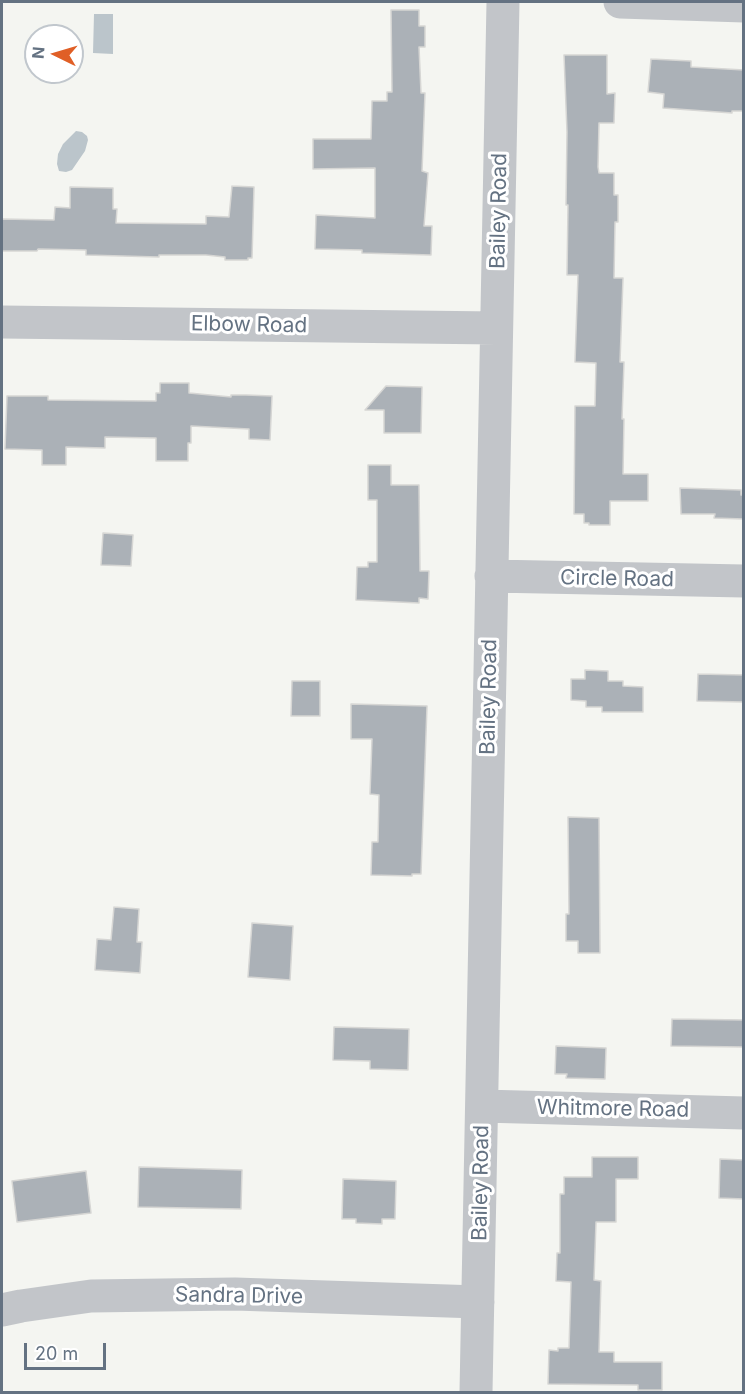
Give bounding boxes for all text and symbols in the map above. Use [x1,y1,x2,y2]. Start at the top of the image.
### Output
north arrow [24,24,84,84]
text: N [28,46,49,60]
street label: Bailey Road [485,153,513,269]
street label: Elbow Road [191,311,307,339]
street label: Circle Road [560,565,674,593]
street label: Bailey Road [475,639,503,755]
street label: Whitmore Road [537,1095,689,1123]
street label: Bailey Road [467,1125,495,1241]
street label: Sandra Drive [175,1282,303,1310]
scale bar [27,1331,110,1369]
text: 20 m [35,1343,78,1364]

